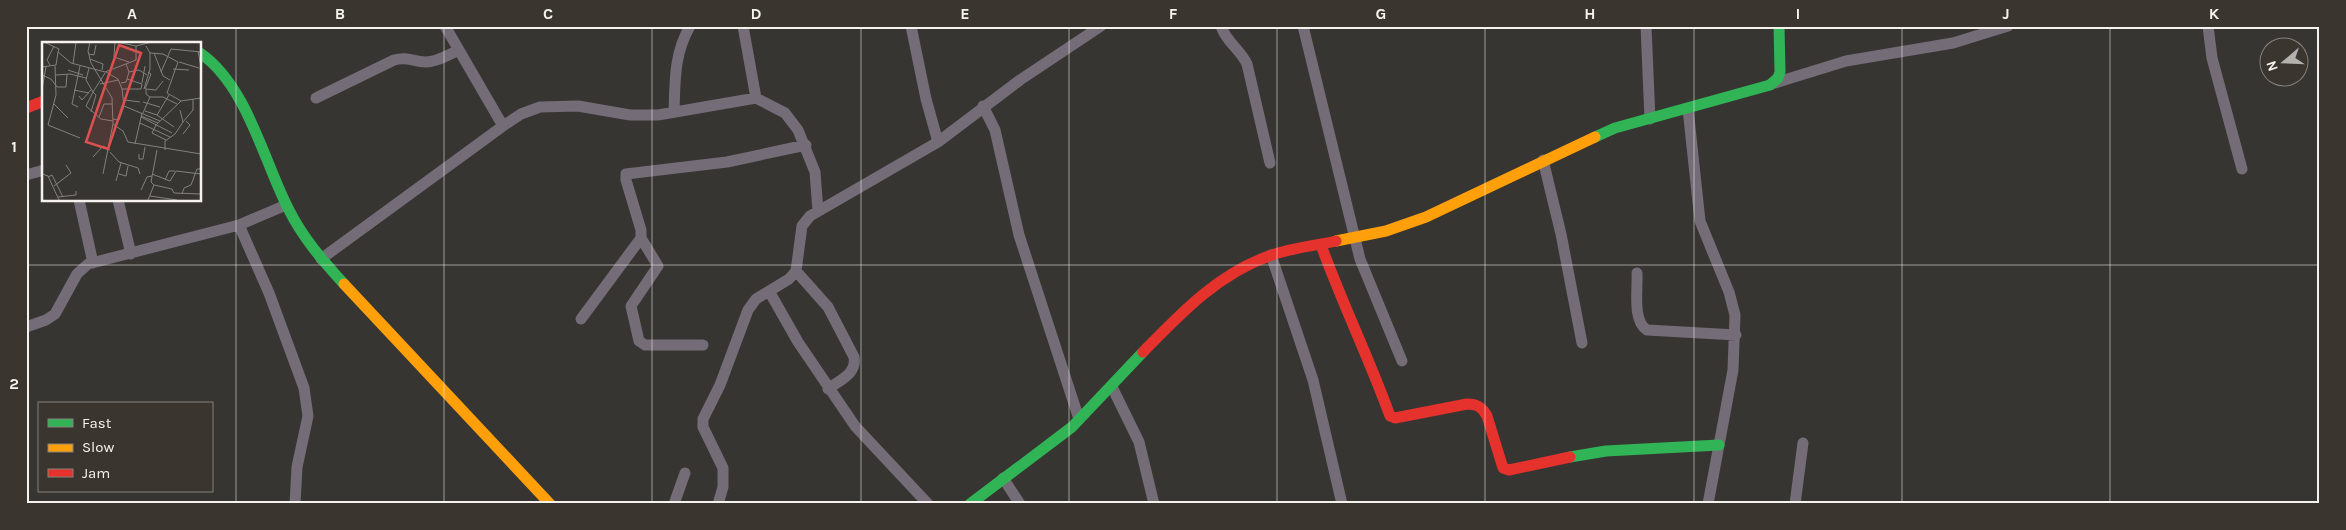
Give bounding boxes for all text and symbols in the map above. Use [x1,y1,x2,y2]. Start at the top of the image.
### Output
text: A [127,4,137,23]
text: B [335,4,345,23]
text: C [543,4,553,23]
text: D [751,4,762,23]
text: E [960,4,970,23]
text: F [1169,4,1178,23]
text: G [1376,4,1386,23]
text: H [1584,4,1596,23]
text: I [1796,4,1800,23]
text: J [2002,4,2010,23]
text: K [2209,4,2220,23]
north arrow [2258,38,2308,88]
inset map [42,42,201,201]
text: N [2263,59,2282,74]
text: 1 [11,137,17,156]
text: 2 [9,374,19,393]
legend [38,402,212,492]
text: Fast [82,414,112,432]
text: Slow [82,438,114,456]
text: Jam [82,464,110,482]

